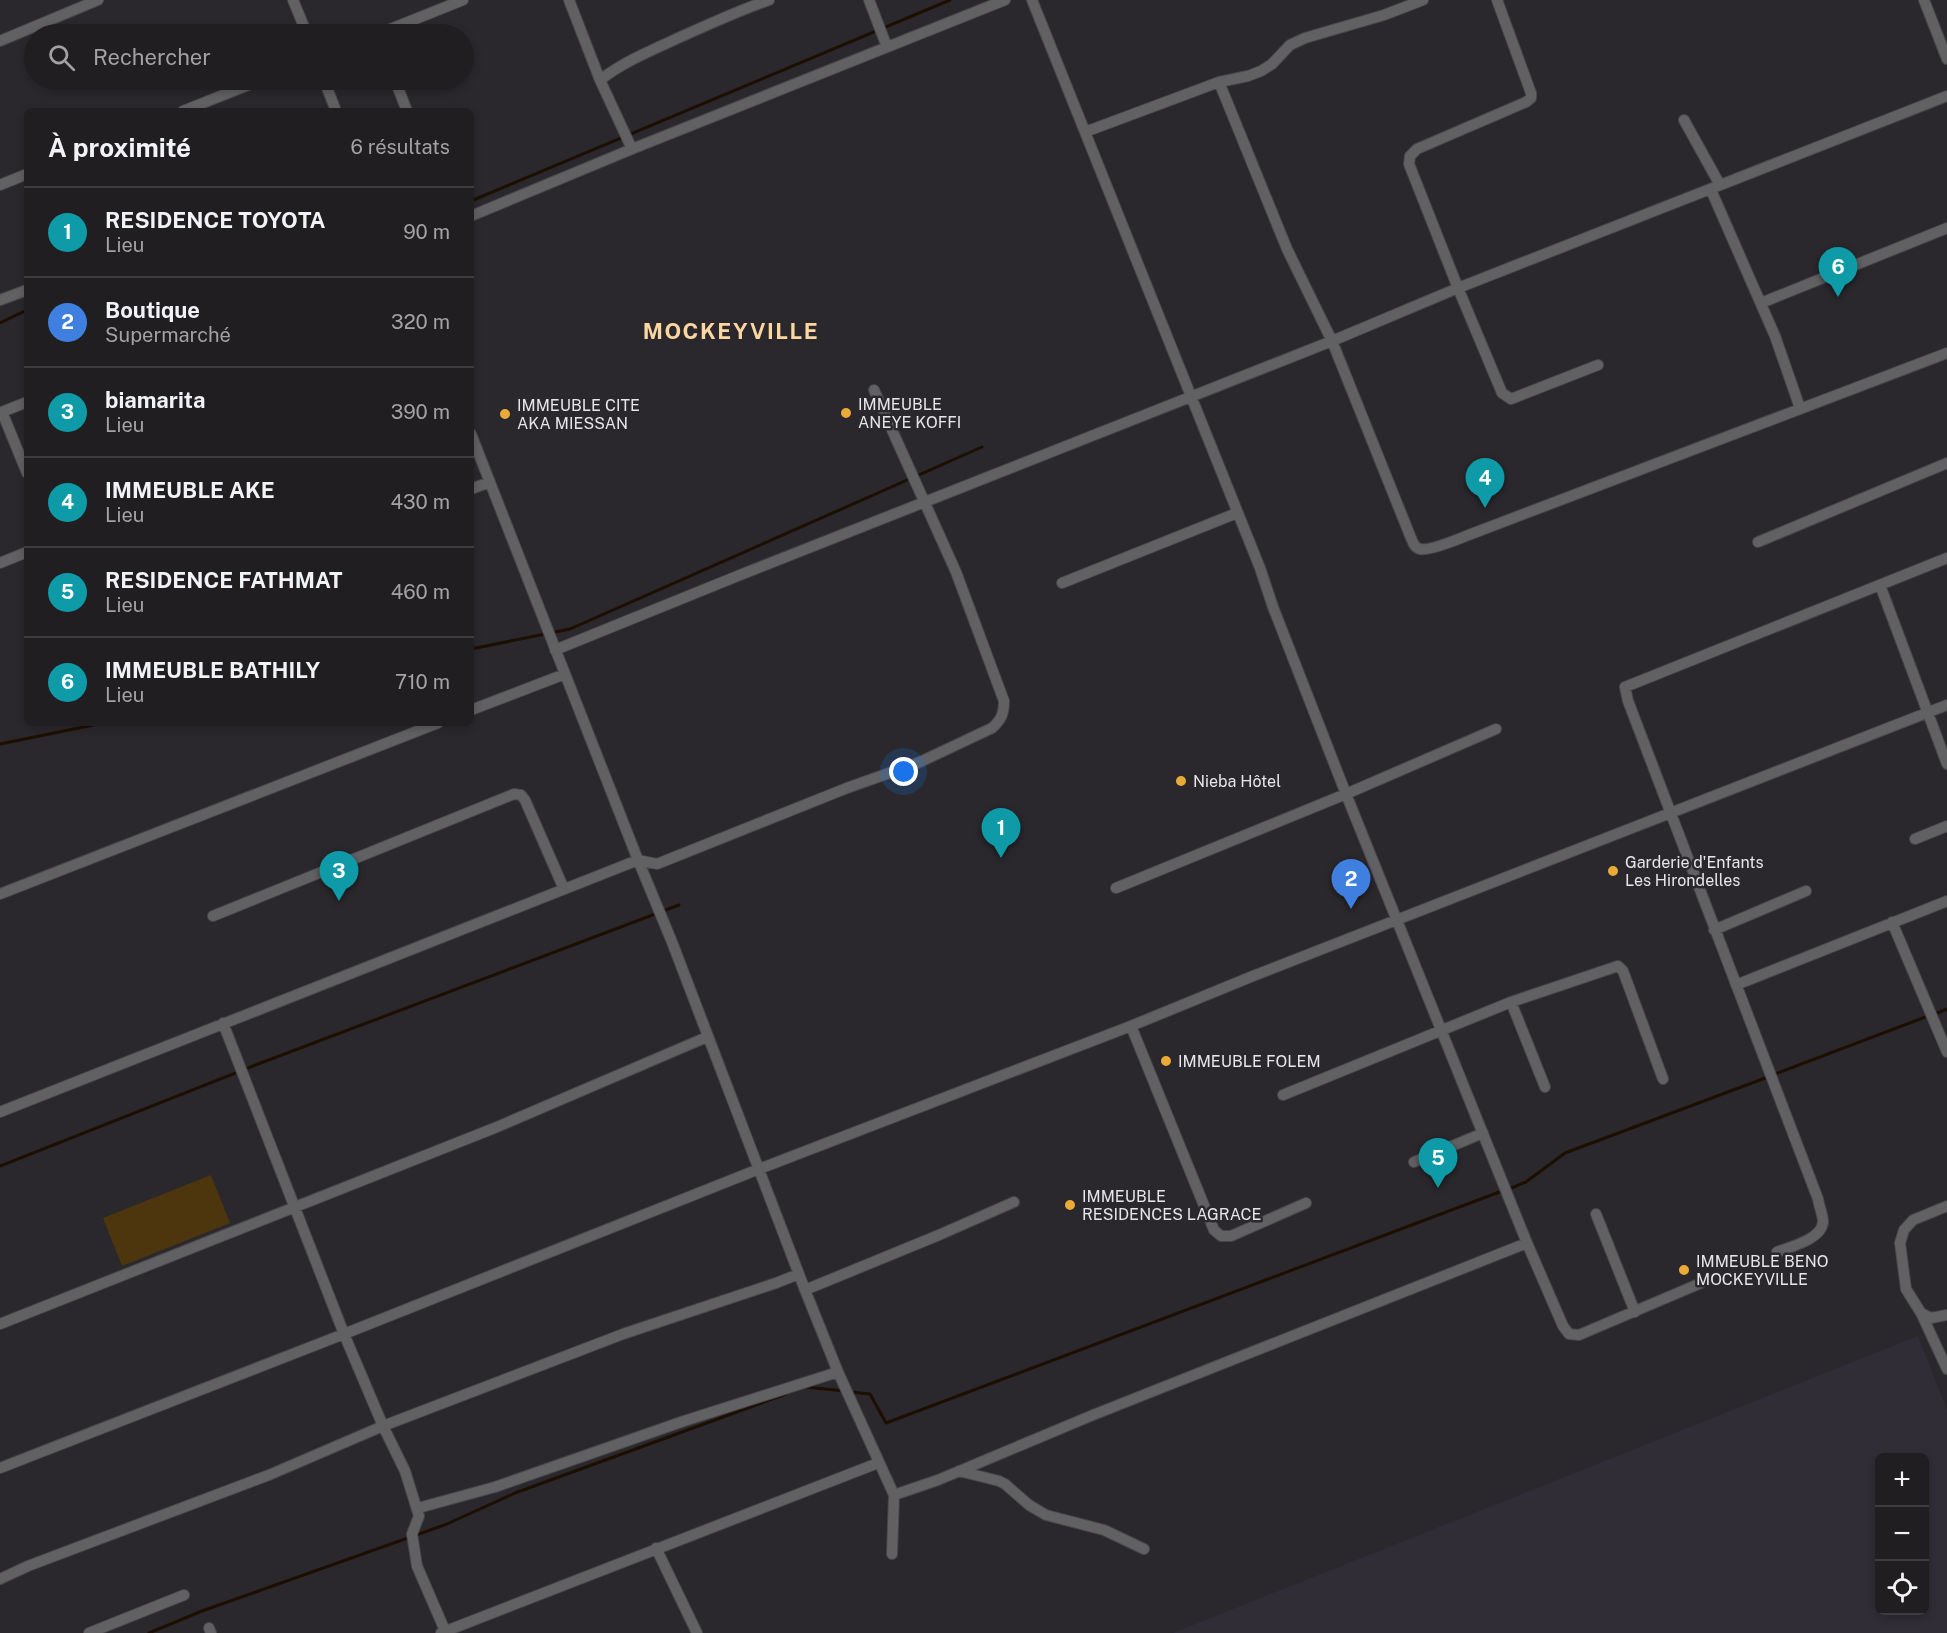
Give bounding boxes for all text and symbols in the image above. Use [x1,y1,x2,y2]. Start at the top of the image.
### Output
search box [24,24,474,90]
icon: search [45,41,78,74]
text: Rechercher [93,44,211,70]
text: À proximité [48,132,191,163]
text: 6 résultats [350,135,450,159]
text: RESIDENCE TOYOTA [105,207,326,233]
text: 1 [63,220,72,244]
text: 90 m [403,220,450,244]
text: Lieu [105,233,144,257]
pin: 6 [1818,248,1858,297]
text: Boutique [105,297,200,323]
text: 2 [61,310,74,334]
text: 320 m [391,310,450,334]
district label: MOCKEYVILLE [643,318,819,344]
text: Supermarché [105,323,231,347]
text: biamarita [105,387,205,413]
place label: IMMEUBLE ANEYE KOFFI [858,395,961,432]
place label: IMMEUBLE CITE AKA MIESSAN [517,396,640,433]
text: 3 [61,400,74,424]
text: 390 m [391,400,450,424]
marker: IMMEUBLE ANEYE KOFFI [839,406,853,420]
marker: IMMEUBLE CITE AKA MIESSAN [498,407,512,421]
text: Lieu [105,413,144,437]
pin: 4 [1466,458,1504,508]
text: IMMEUBLE AKE [105,477,275,503]
text: 4 [61,490,74,514]
text: 430 m [391,490,450,514]
text: Lieu [105,503,144,527]
text: RESIDENCE FATHMAT [105,567,343,593]
text: 5 [61,580,74,604]
text: 460 m [391,580,450,604]
text: Lieu [105,593,144,617]
text: IMMEUBLE BATHILY [105,657,320,683]
text: 6 [61,670,74,694]
text: 710 m [395,670,450,694]
text: Lieu [105,683,144,707]
your location [889,757,918,786]
place label: Nieba Hôtel [1193,772,1281,791]
marker: Nieba Hôtel [1174,774,1188,788]
pin: 1 [982,808,1020,858]
pin: 3 [320,852,358,901]
place label: Garderie d'Enfants Les Hirondelles [1625,853,1764,890]
pin: 2 [1332,860,1370,909]
marker: Garderie d'Enfants Les Hirondelles [1606,864,1620,878]
place label: IMMEUBLE FOLEM [1178,1052,1321,1071]
marker: IMMEUBLE FOLEM [1159,1054,1173,1068]
pin: 5 [1418,1138,1458,1188]
place label: IMMEUBLE RESIDENCES LAGRACE [1082,1187,1261,1224]
marker: IMMEUBLE RESIDENCES LAGRACE [1063,1198,1077,1212]
place label: IMMEUBLE BENO MOCKEYVILLE [1696,1252,1829,1289]
marker: IMMEUBLE BENO MOCKEYVILLE [1677,1263,1691,1277]
map controls [1875,1453,1929,1615]
button: + [1875,1453,1929,1507]
button: − [1875,1507,1929,1561]
button: locate [1875,1561,1929,1615]

